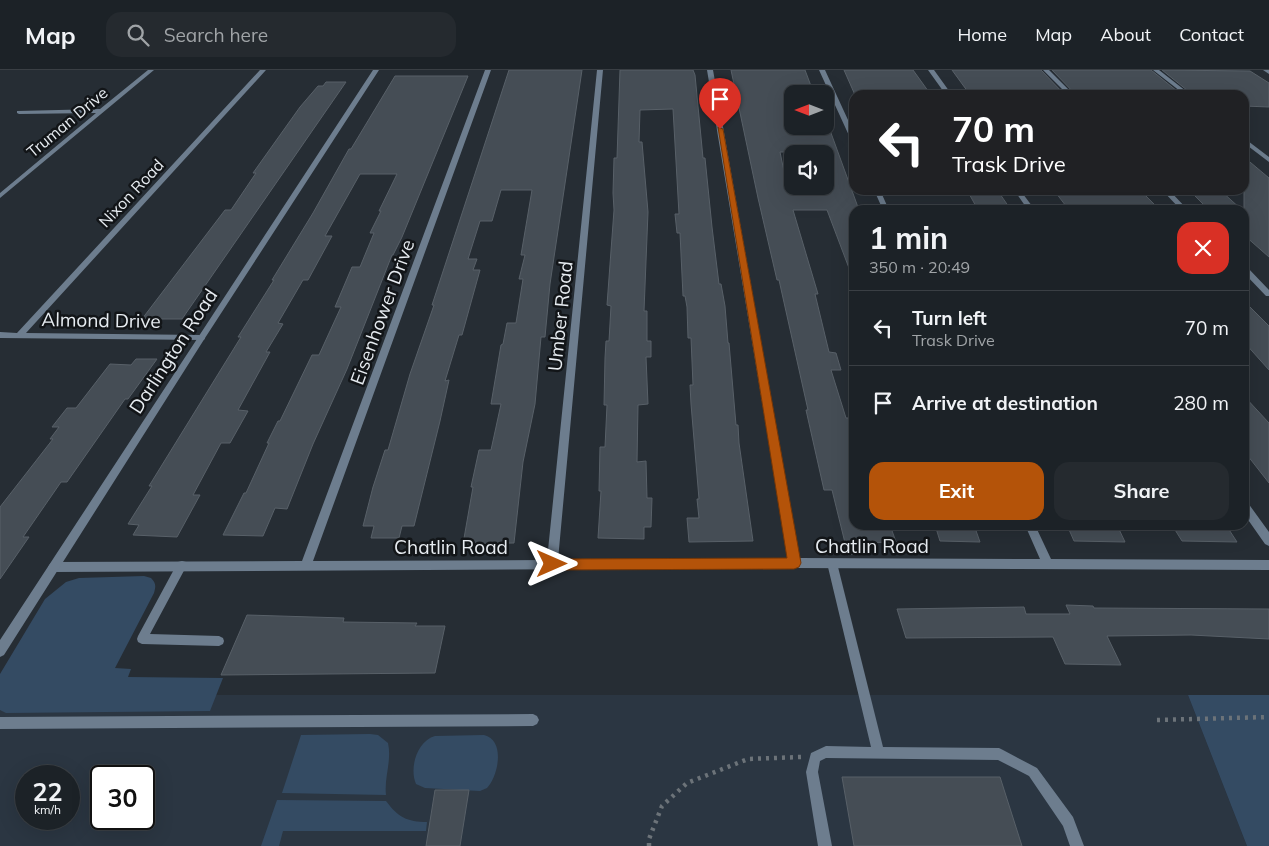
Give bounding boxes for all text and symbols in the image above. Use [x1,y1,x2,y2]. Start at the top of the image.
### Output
search box [106,12,456,57]
text: Map [25,20,76,50]
icon: search [124,21,152,49]
text: Search here [164,23,268,47]
text: Home [957,23,1007,46]
text: Map [1035,23,1072,46]
text: About [1100,23,1151,46]
text: Contact [1179,23,1244,46]
pin [699,78,741,129]
street label: Truman Drive [23,82,111,162]
icon: arrive [706,85,734,113]
north arrow [784,85,834,135]
map controls [784,85,834,195]
text: 70 m [952,107,1035,151]
icon: left [869,110,934,175]
button: sound [784,145,834,195]
text: Trask Drive [952,150,1066,178]
street label: Nixon Road [94,155,168,231]
text: 1 min [869,219,948,257]
button: close [1177,222,1229,274]
street label: Eisenhower Drive [345,236,419,388]
text: 350 m · 20:49 [869,257,970,277]
street label: Umber Road [542,260,578,372]
street label: Darlington Road [124,284,222,418]
text: Turn left [912,306,987,330]
street label: Almond Drive [41,307,161,333]
icon: left [869,314,897,342]
text: 70 m [1185,316,1229,340]
text: Trask Drive [912,330,995,350]
icon: arrive [869,389,897,417]
text: Arrive at destination [912,391,1098,415]
text: 280 m [1173,391,1229,415]
button: Exit [869,462,1044,520]
button: Share [1054,462,1229,520]
street label: Chatlin Road [815,534,929,558]
street label: Chatlin Road [394,535,508,559]
position arrow [525,537,577,589]
speed limit sign: 30 [90,765,155,830]
text: 22 [32,776,63,807]
text: km/h [34,802,61,817]

